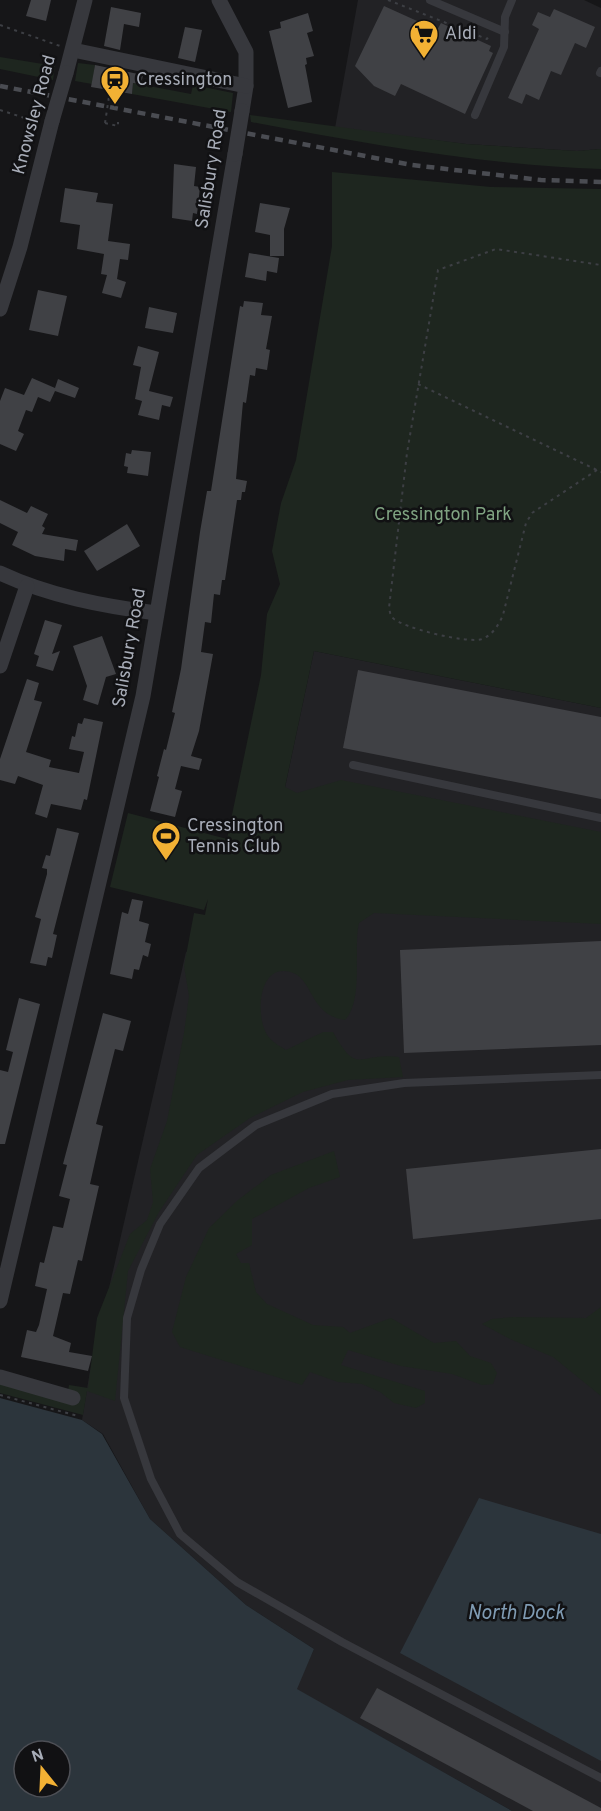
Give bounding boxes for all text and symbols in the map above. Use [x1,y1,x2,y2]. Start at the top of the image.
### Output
supermarket icon: Aldi [408,18,440,60]
place label: Aldi [445,23,477,46]
street label: Knowsley Road [8,53,62,177]
station icon: Cressington [99,64,131,106]
place label: Cressington [136,69,232,92]
street label: Salisbury Road [191,107,233,231]
park label: Cressington Park [374,504,512,527]
street label: Salisbury Road [108,586,152,710]
place label: Cressington Tennis Club [187,815,283,859]
sports icon: Cressington Tennis Club [150,820,182,862]
water label: North Dock [467,1601,566,1627]
north arrow [12,1739,72,1799]
text: N [29,1745,47,1768]

